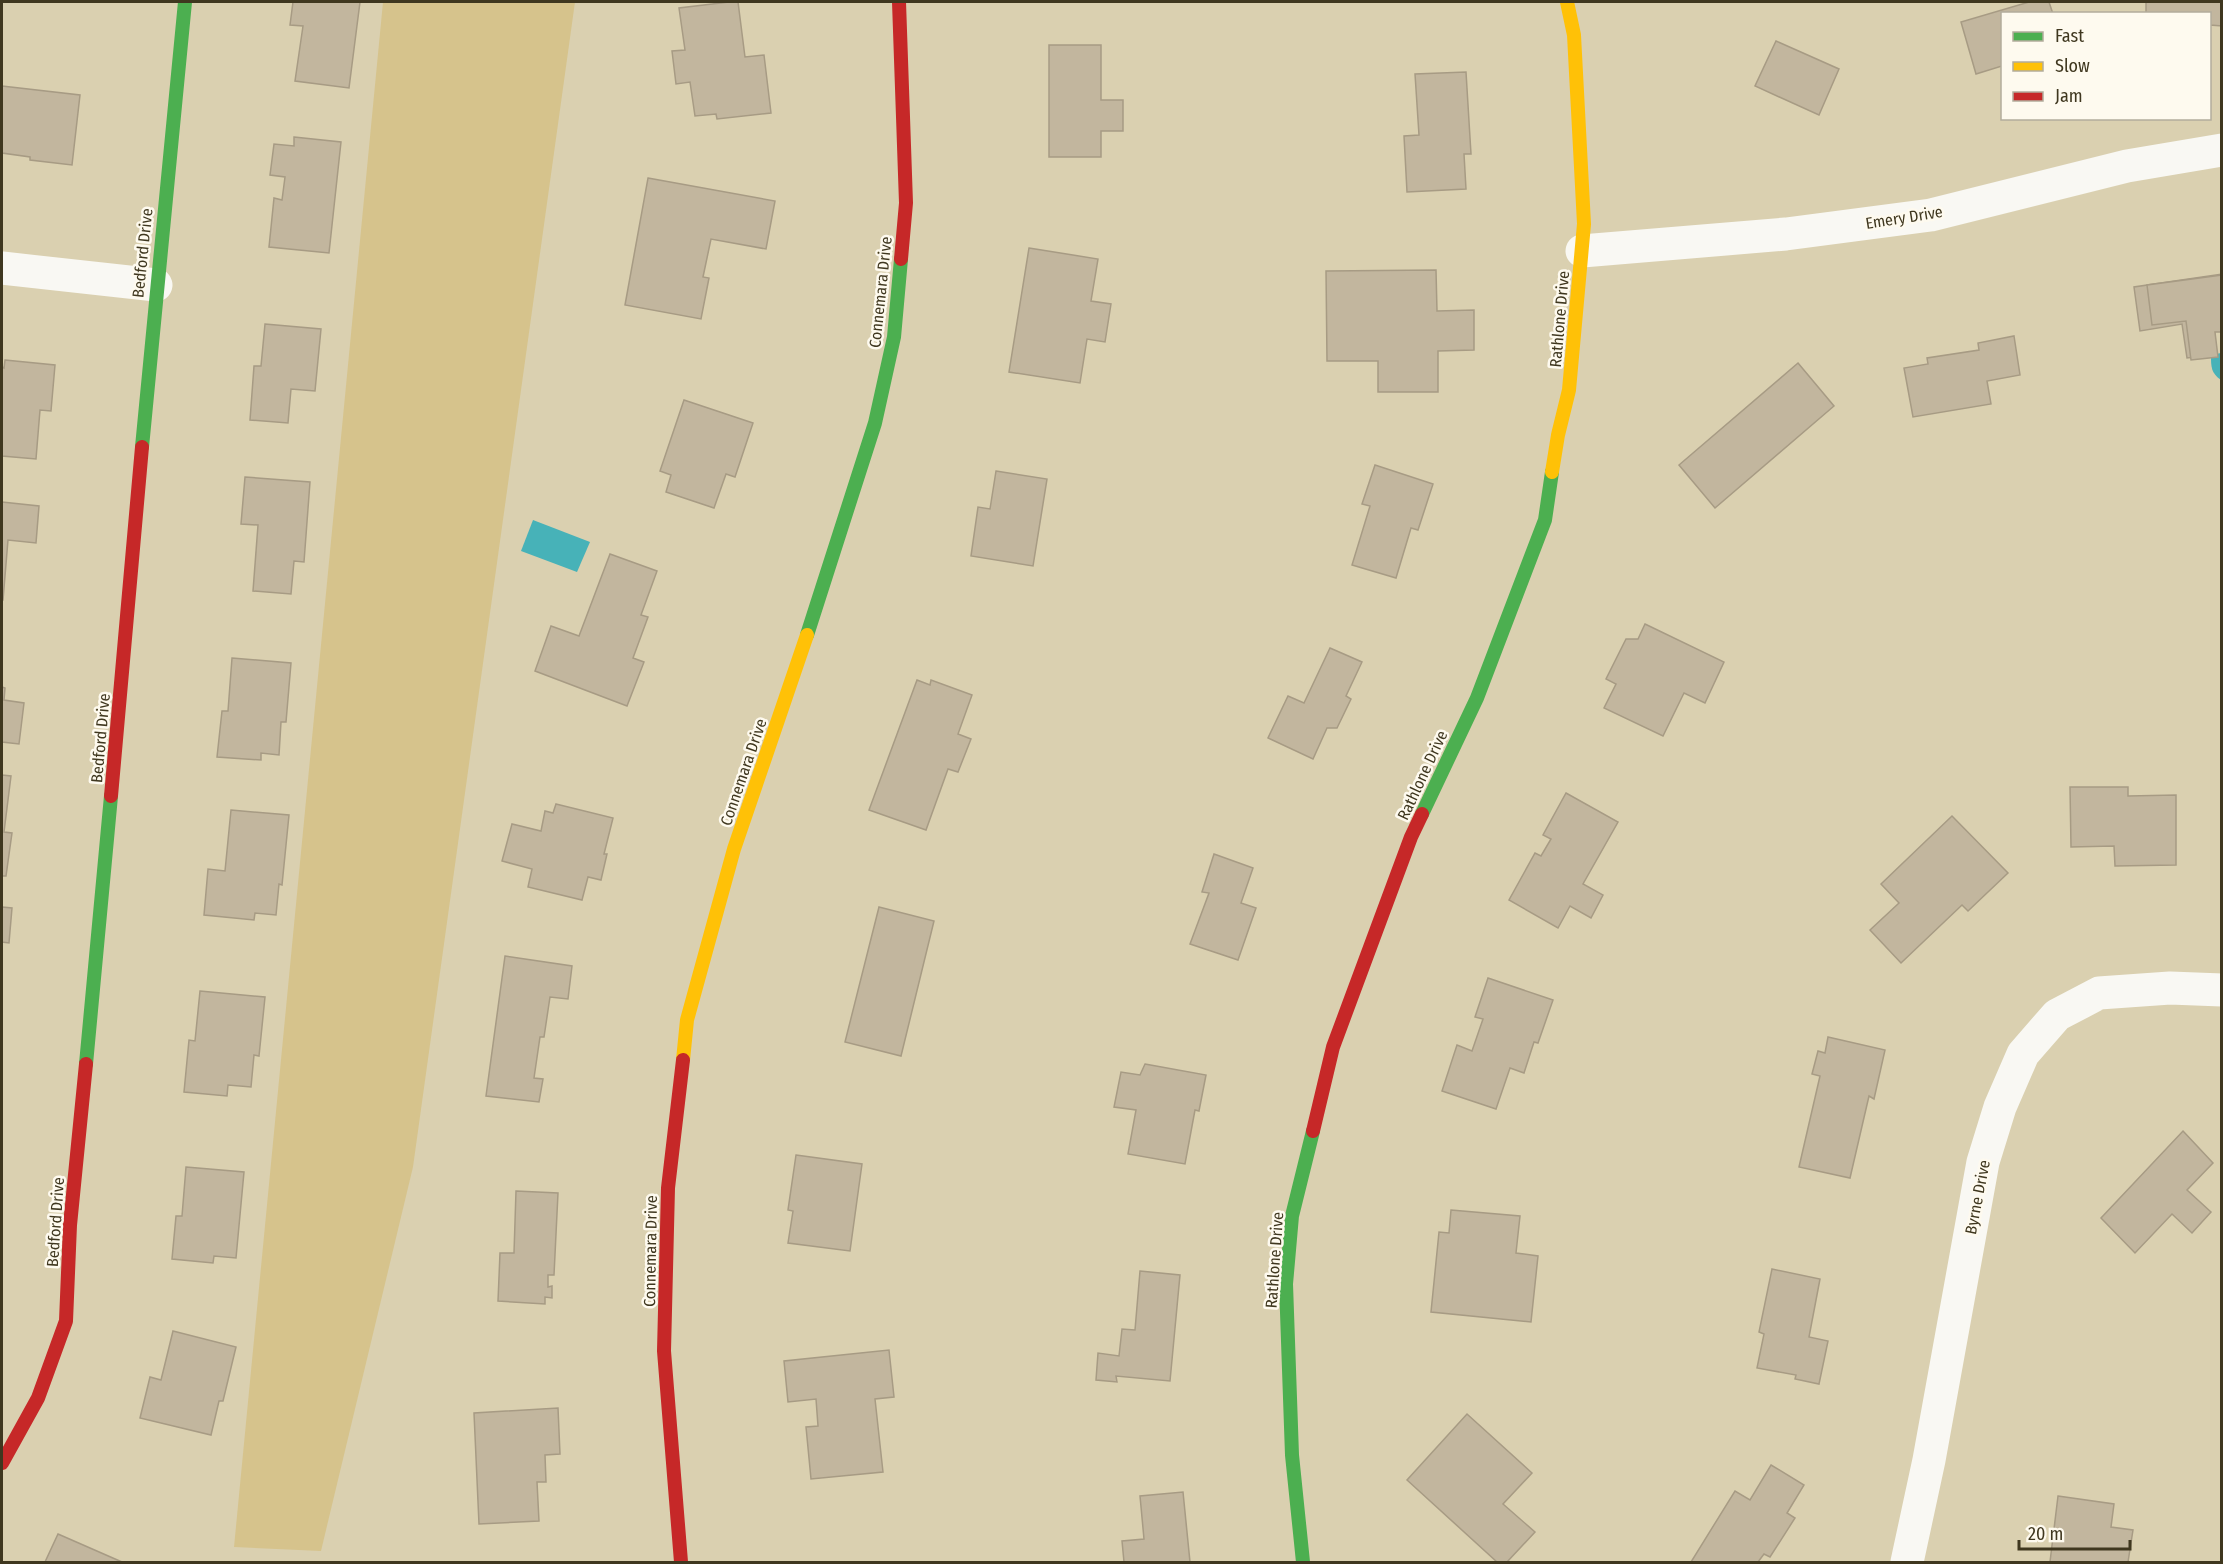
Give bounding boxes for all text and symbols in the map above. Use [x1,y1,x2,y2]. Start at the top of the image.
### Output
legend [2001,12,2211,120]
text: Fast [2055,25,2084,47]
text: Slow [2055,55,2090,77]
text: Jam [2055,85,2083,107]
street label: Emery Drive [1864,202,1944,233]
street label: Bedford Drive [128,207,157,299]
street label: Connemara Drive [865,235,896,349]
street label: Rathlone Drive [1546,270,1573,368]
street label: Bedford Drive [87,692,114,784]
street label: Connemara Drive [716,716,771,828]
street label: Rathlone Drive [1393,727,1452,823]
street label: Byrne Drive [1961,1158,1994,1236]
street label: Bedford Drive [43,1177,68,1267]
street label: Connemara Drive [640,1195,661,1307]
street label: Rathlone Drive [1262,1211,1287,1309]
scale bar [2019,1513,2130,1551]
text: 20 m [2028,1523,2063,1545]

